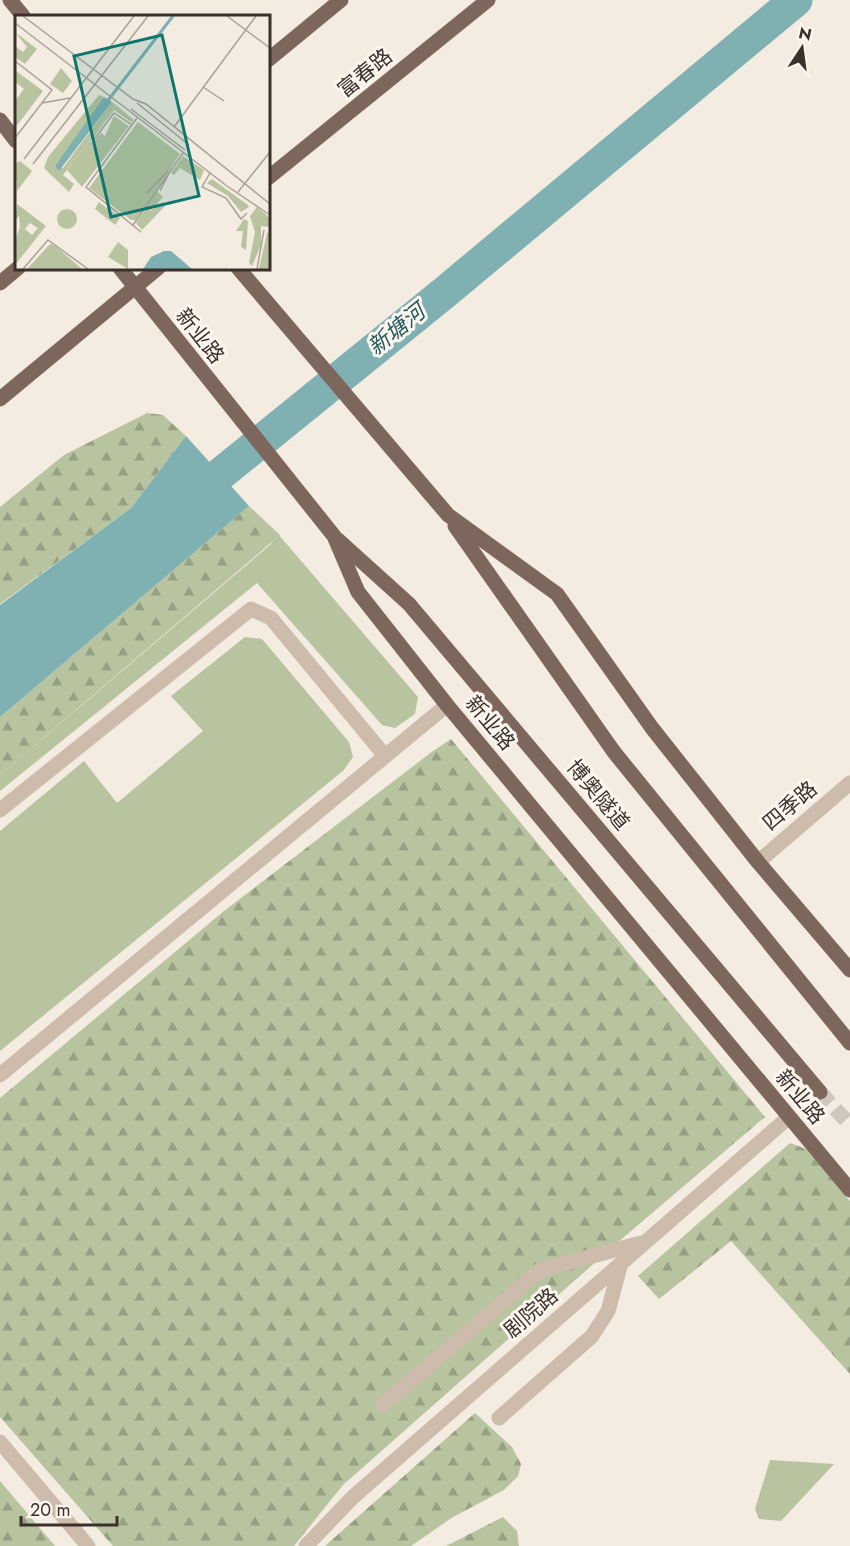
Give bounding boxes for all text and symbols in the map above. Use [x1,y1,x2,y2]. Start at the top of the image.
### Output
inset map [15,15,270,270]
north arrow [772,18,832,78]
text: N [796,21,814,47]
street label: 富春路 [331,42,399,104]
water label: 新塘河 [360,293,435,362]
street label: 新业路 [169,302,231,370]
street label: 新业路 [458,689,522,757]
street label: 博奥隧道 [560,753,636,837]
street label: 四季路 [756,774,824,838]
street label: 新业路 [768,1063,832,1131]
street label: 剧院路 [497,1281,565,1345]
scale bar [21,1489,117,1527]
text: 20 m [30,1497,70,1523]

